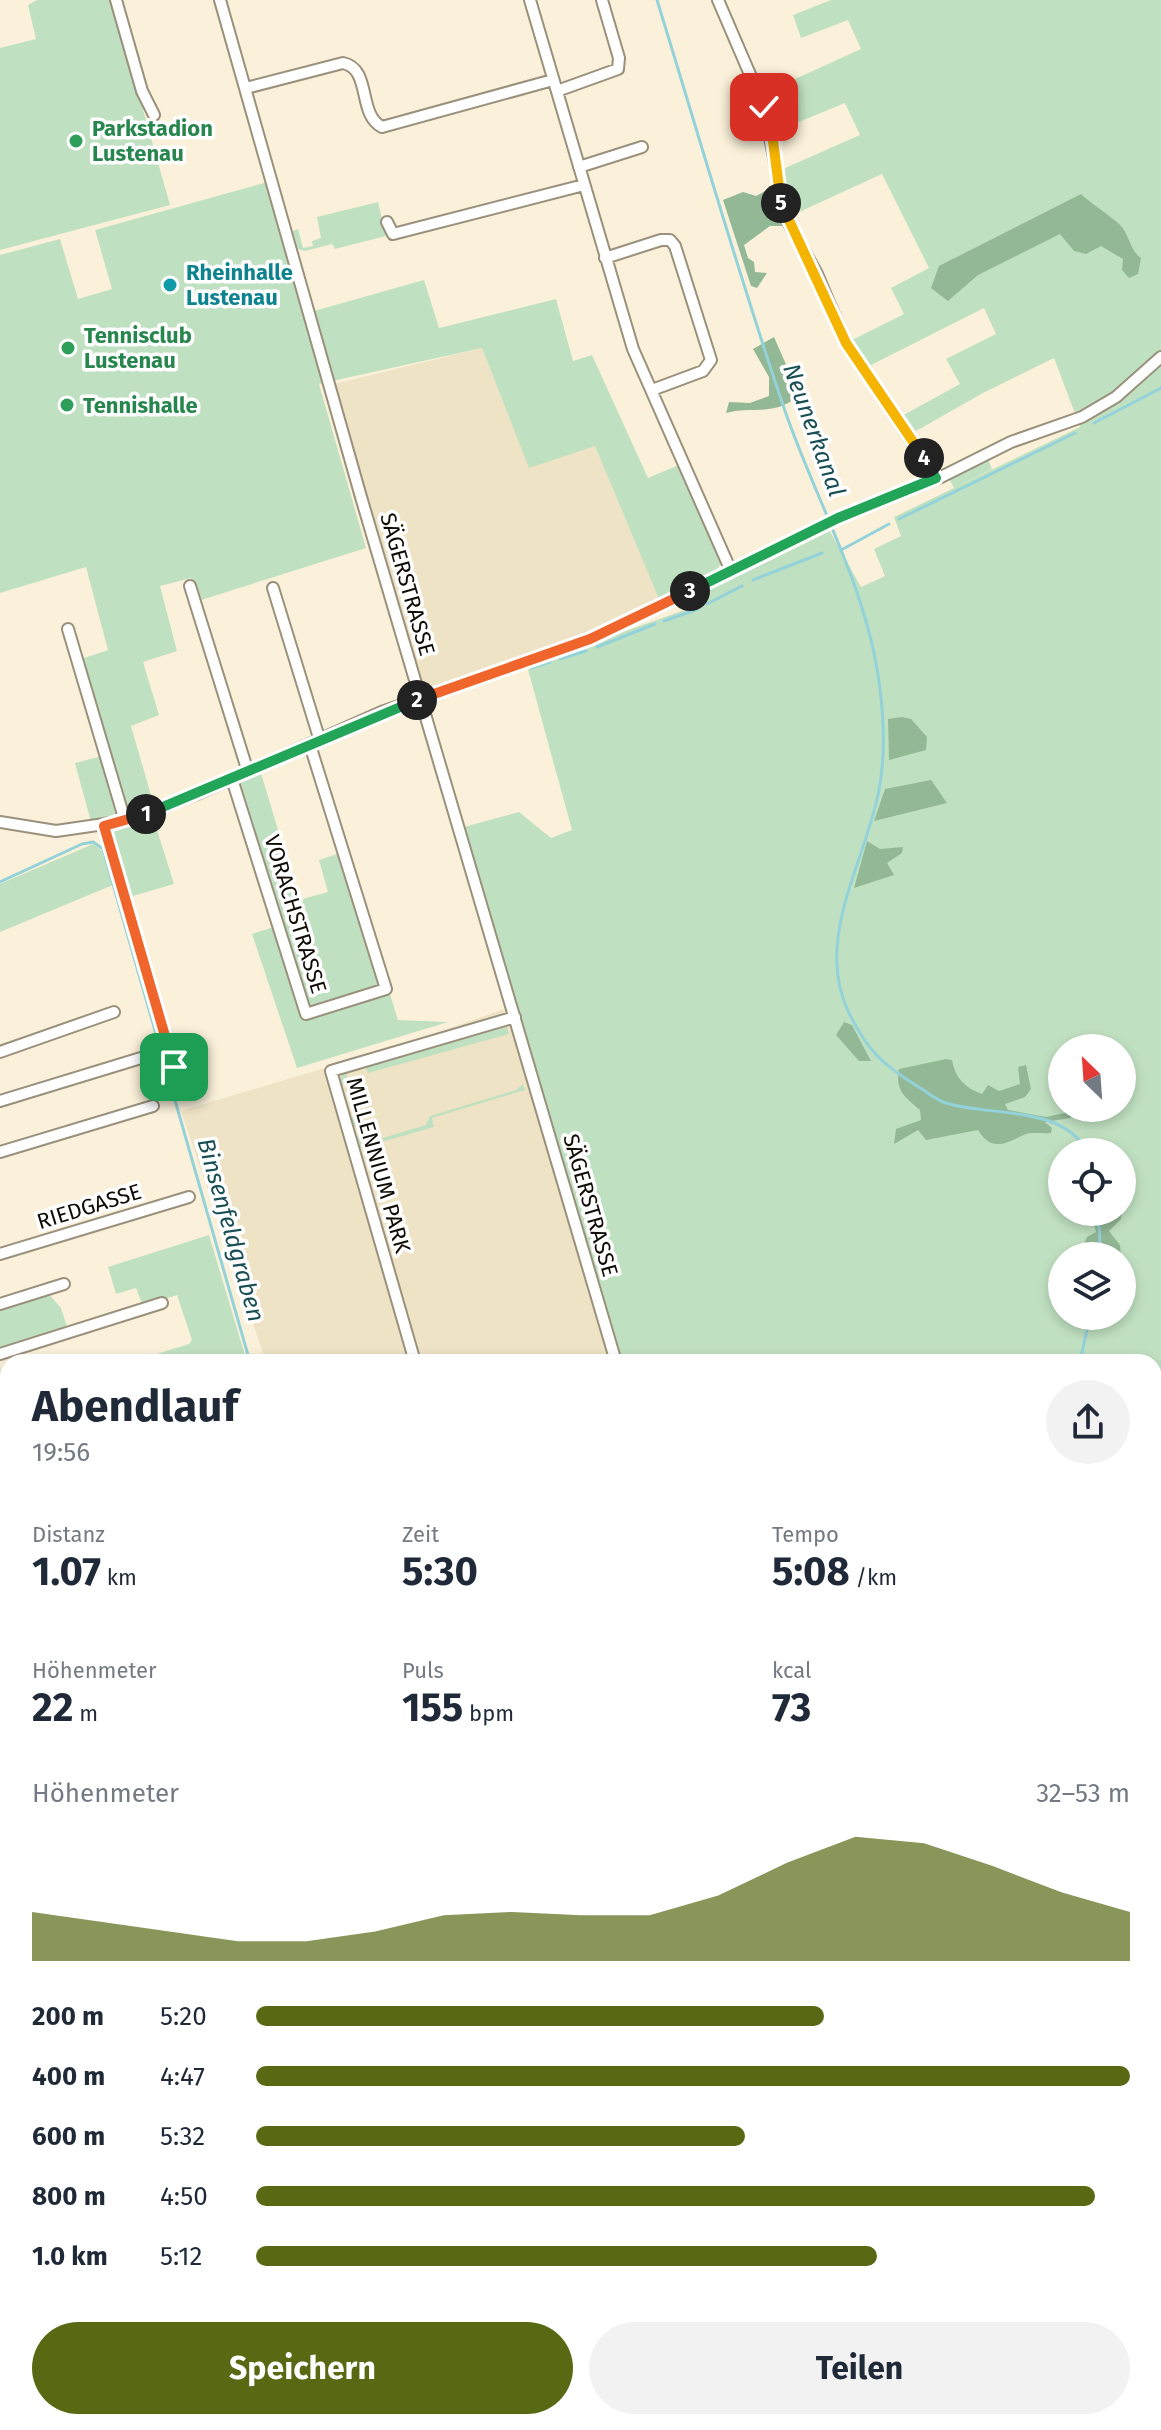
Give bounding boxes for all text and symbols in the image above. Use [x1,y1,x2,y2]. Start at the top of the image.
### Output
pin [730,73,798,141]
icon: check [742,85,786,129]
place label: Parkstadion Lustenau [92,115,213,167]
marker: Parkstadion Lustenau [67,132,85,150]
pin: 5 [761,183,801,223]
text: 5 [775,189,787,216]
place label: Rheinhalle Lustenau [186,259,293,311]
marker: Rheinhalle Lustenau [161,276,179,294]
place label: Tennisclub Lustenau [84,322,192,374]
marker: Tennisclub Lustenau [59,339,77,357]
water label: Neunerkanal [777,360,851,500]
place label: Tennishalle [83,392,198,419]
marker: Tennishalle [58,396,76,414]
pin: 4 [904,438,944,478]
text: 4 [918,444,930,471]
street label: SÄGERSTRASSE [374,510,441,659]
pin: 3 [670,571,710,611]
text: 3 [684,577,696,604]
pin: 2 [397,680,437,720]
text: 2 [411,686,423,713]
pin: 1 [126,794,166,834]
text: 1 [141,800,151,827]
street label: VORACHSTRASSE [259,831,332,997]
pin [140,1033,208,1101]
north arrow [1048,1034,1136,1122]
map controls [1048,1034,1136,1330]
icon: arrive [152,1045,196,1089]
street label: MILLENNIUM PARK [341,1074,417,1256]
street label: SÄGERSTRASSE [557,1131,624,1280]
water label: Binsenfeldgraben [191,1135,271,1325]
button: locate [1048,1138,1136,1226]
street label: RIEDGASSE [34,1178,145,1235]
button: layers [1048,1242,1136,1330]
text: Abendlauf [32,1380,238,1433]
button: share [1046,1380,1130,1464]
text: 19:56 [32,1437,90,1468]
text: Distanz [32,1521,105,1548]
text: Zeit [402,1521,439,1548]
text: Tempo [772,1521,839,1548]
text: 1.07 [32,1548,101,1596]
text: 5:30 [402,1548,478,1596]
text: 5:08 [772,1548,850,1596]
text: km [101,1564,137,1591]
text: /km [850,1564,897,1591]
text: Höhenmeter [32,1657,157,1684]
text: Puls [402,1657,444,1684]
text: kcal [772,1657,812,1684]
text: 22 [32,1684,73,1732]
text: 155 [402,1684,463,1732]
text: 73 [772,1684,811,1732]
text: m [73,1700,98,1727]
text: bpm [463,1700,514,1727]
text: Höhenmeter [32,1778,179,1809]
text: 32–53 m [1036,1778,1130,1809]
text: 200 m [32,2001,104,2032]
text: 5:20 [160,2001,207,2032]
text: 400 m [32,2061,105,2092]
text: 4:47 [160,2061,205,2092]
text: 600 m [32,2121,105,2152]
text: 5:32 [160,2121,205,2152]
text: 800 m [32,2181,106,2212]
text: 4:50 [160,2181,208,2212]
text: 1.0 km [32,2241,108,2272]
text: 5:12 [160,2241,202,2272]
button: Speichern [32,2322,573,2414]
button: Teilen [589,2322,1130,2414]

